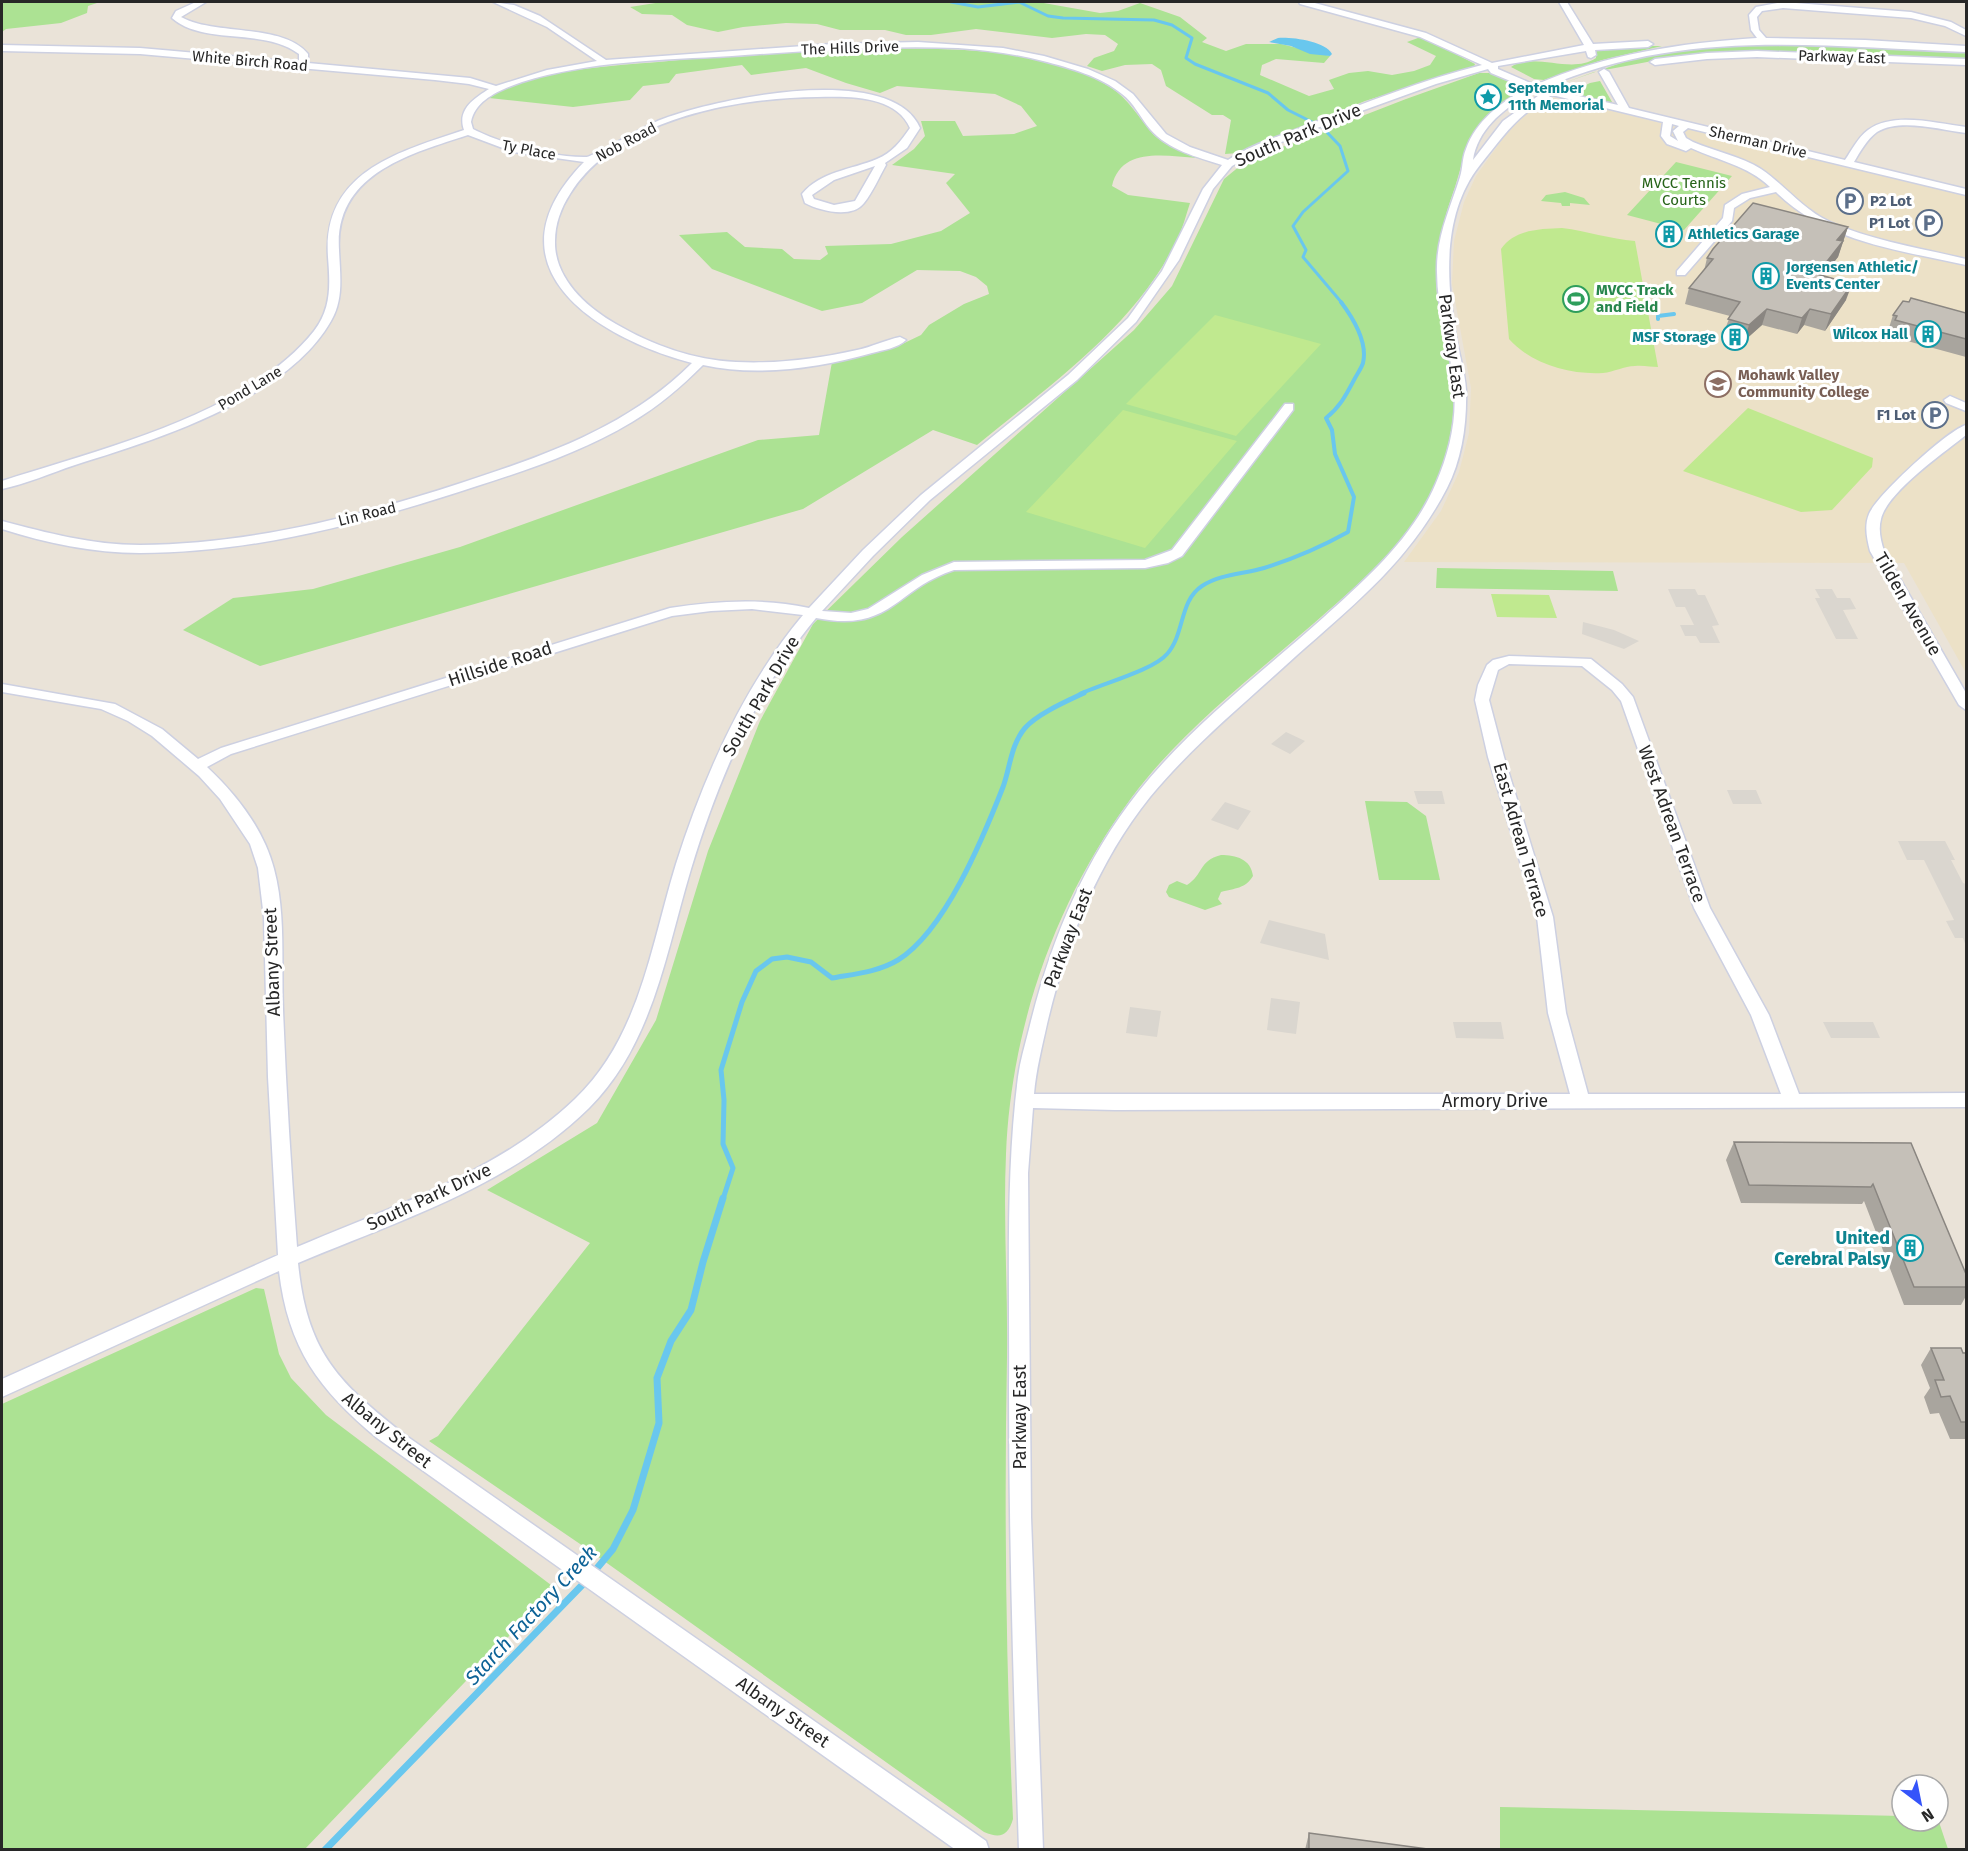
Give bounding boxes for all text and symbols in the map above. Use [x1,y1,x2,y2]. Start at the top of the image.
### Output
street label: The Hills Drive [801,37,899,59]
street label: Parkway East [1798,46,1887,68]
street label: White Birch Road [191,47,309,75]
place label: September 11th Memorial [1508,79,1604,114]
place icon: September 11th Memorial [1473,82,1503,112]
street label: South Park Drive [1232,98,1364,172]
street label: Nob Road [592,118,660,166]
street label: Sherman Drive [1707,122,1809,162]
street label: Ty Place [500,136,558,164]
park label: MVCC Tennis Courts [1642,174,1726,209]
parking icon: P2 Lot [1835,186,1865,216]
place label: P2 Lot [1870,192,1912,210]
parking icon: P1 Lot [1914,208,1944,238]
place label: P1 Lot [1869,214,1910,232]
building icon: Athletics Garage [1654,219,1684,249]
place label: Athletics Garage [1687,225,1800,243]
place label: Jorgensen Athletic/ Events Center [1785,258,1919,293]
building icon: Jorgensen Athletic/ Events Center [1751,261,1781,291]
place label: MVCC Track and Field [1596,281,1674,316]
sports icon: MVCC Track and Field [1561,284,1591,314]
street label: Parkway East [1434,292,1470,400]
building icon: Wilcox Hall [1913,319,1943,349]
building icon: MSF Storage [1720,322,1750,352]
place label: Wilcox Hall [1833,325,1909,343]
place label: MSF Storage [1632,328,1716,346]
street label: Pond Lane [215,362,285,414]
place label: Mohawk Valley Community College [1738,366,1869,401]
school or university icon: Mohawk Valley Community College [1703,369,1733,399]
parking icon: F1 Lot [1920,400,1950,430]
place label: F1 Lot [1877,406,1916,424]
street label: Lin Road [336,498,398,530]
street label: Tilden Avenue [1870,549,1946,659]
street label: South Park Drive [718,632,804,760]
street label: Hillside Road [445,637,555,691]
street label: West Adrean Terrace [1633,742,1711,906]
street label: East Adrean Terrace [1488,760,1554,920]
street label: Parkway East [1039,884,1097,991]
street label: Albany Street [259,907,285,1017]
street label: Armory Drive [1442,1090,1548,1112]
street label: South Park Drive [363,1158,495,1236]
place label: United Cerebral Palsy [1774,1227,1891,1270]
building icon: United Cerebral Palsy [1895,1233,1925,1263]
street label: Parkway East [1009,1364,1031,1470]
street label: Albany Street [338,1387,437,1473]
water label: Starch Factory Creek [459,1540,602,1690]
street label: Albany Street [732,1672,834,1752]
north arrow [1890,1773,1950,1833]
text: N [1918,1804,1937,1826]

